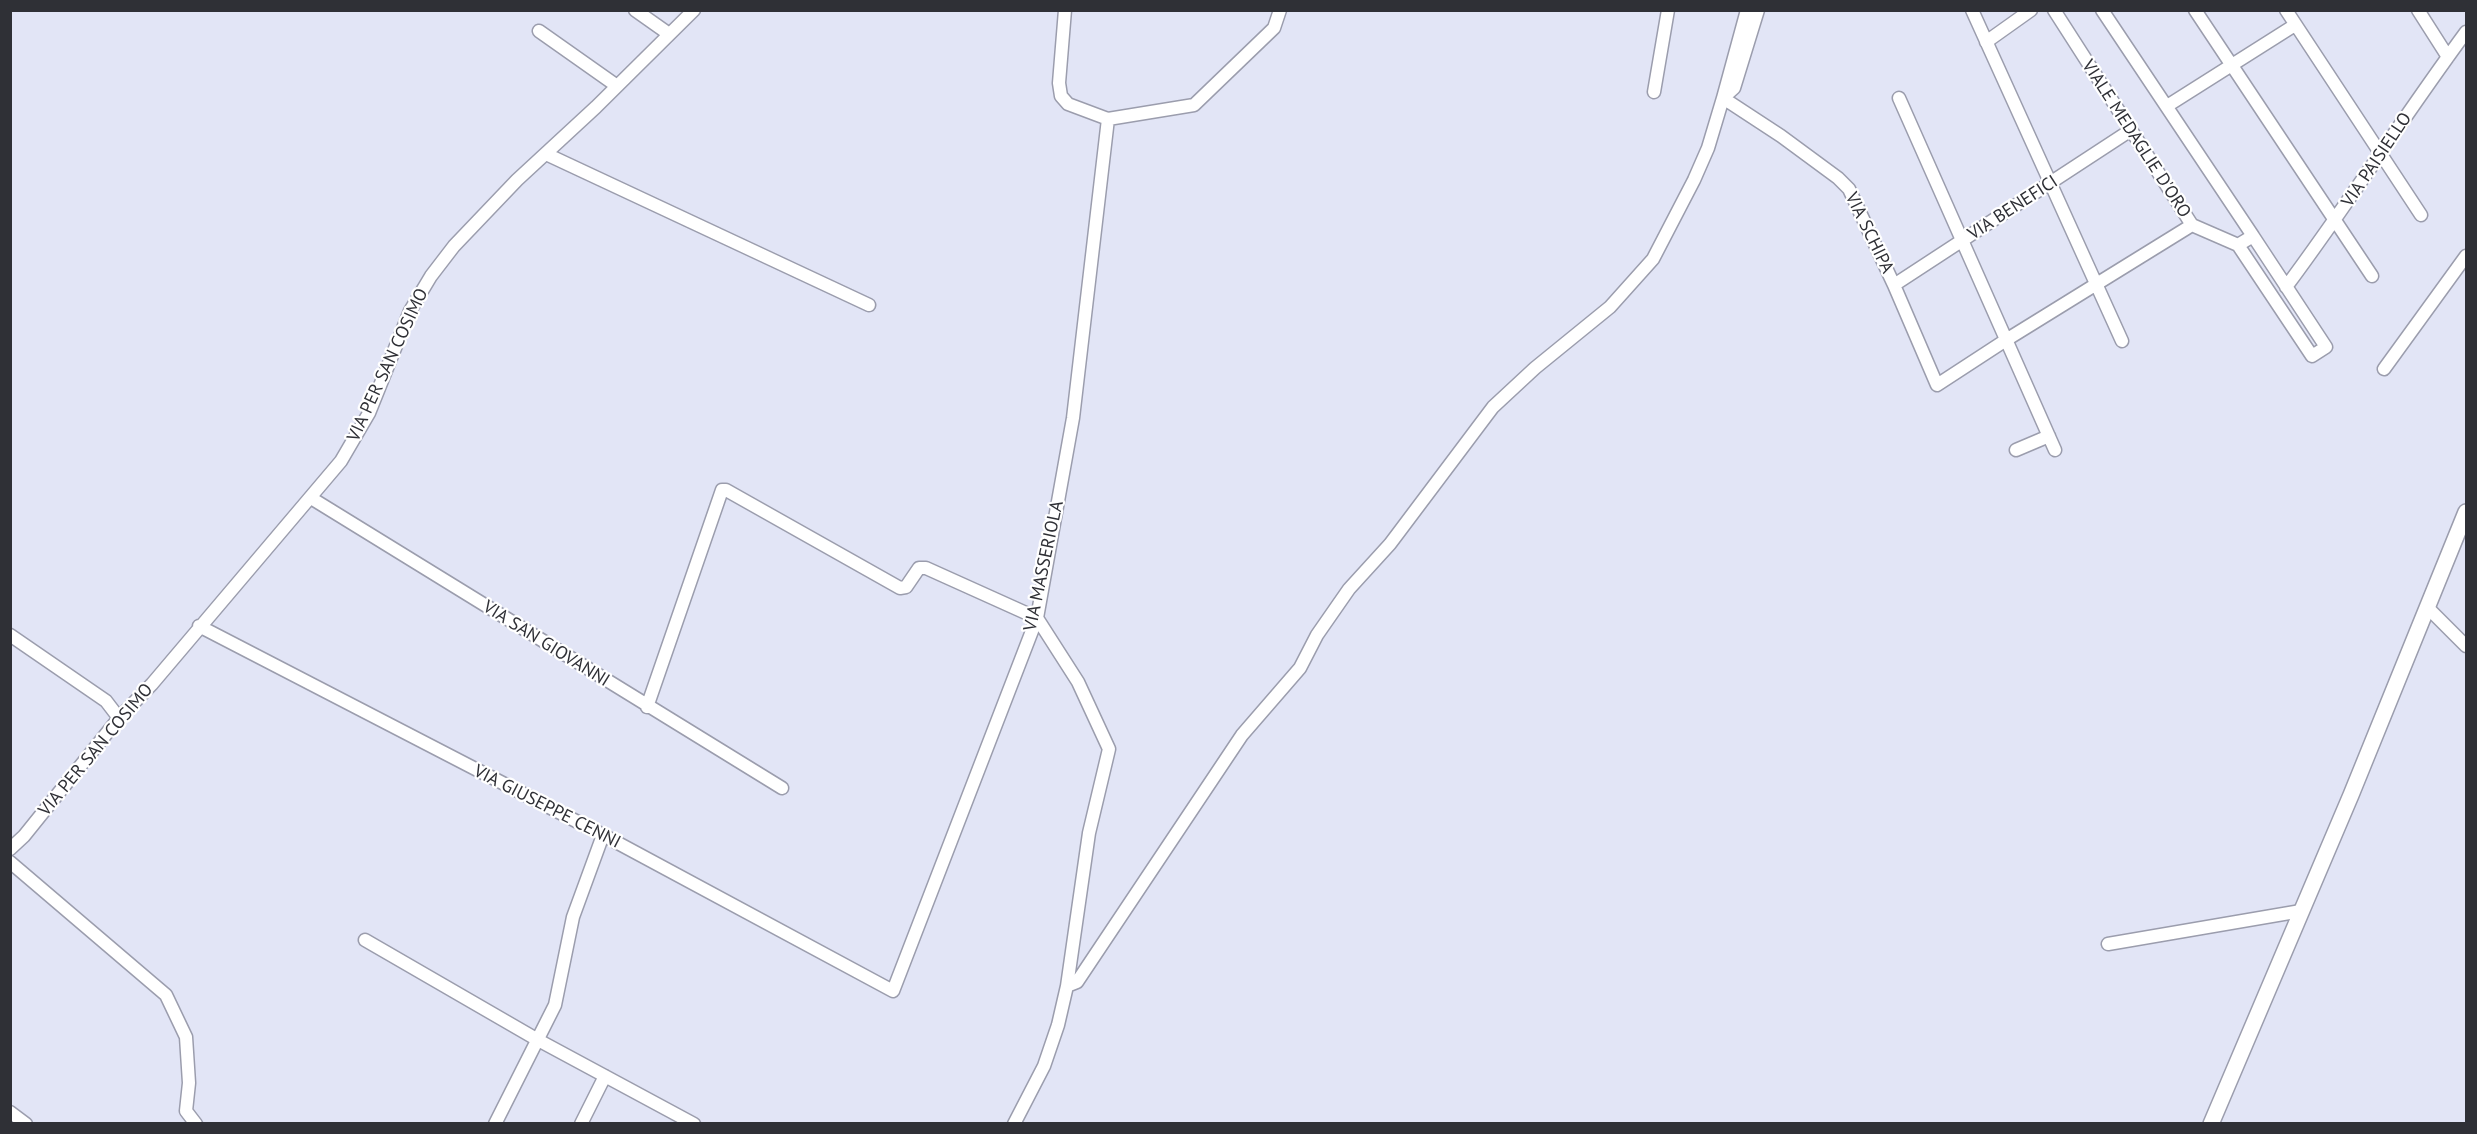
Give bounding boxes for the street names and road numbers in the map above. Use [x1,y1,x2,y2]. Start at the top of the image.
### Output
street label: VIALE MEDAGLIE D'ORO [2077,56,2195,222]
street label: VIA PAISIELLO [2337,108,2417,212]
street label: VIA BENEFICI [1964,171,2062,245]
street label: VIA SCHIPA [1840,189,1898,277]
street label: VIA PER SAN COSIMO [343,285,433,445]
street label: VIA MASSERIOLA [1020,499,1068,633]
street label: VIA SAN GIOVANNI [479,596,613,692]
street label: VIA PER SAN COSIMO [34,679,158,821]
street label: VIA GIUSEPPE CENNI [470,761,624,853]

